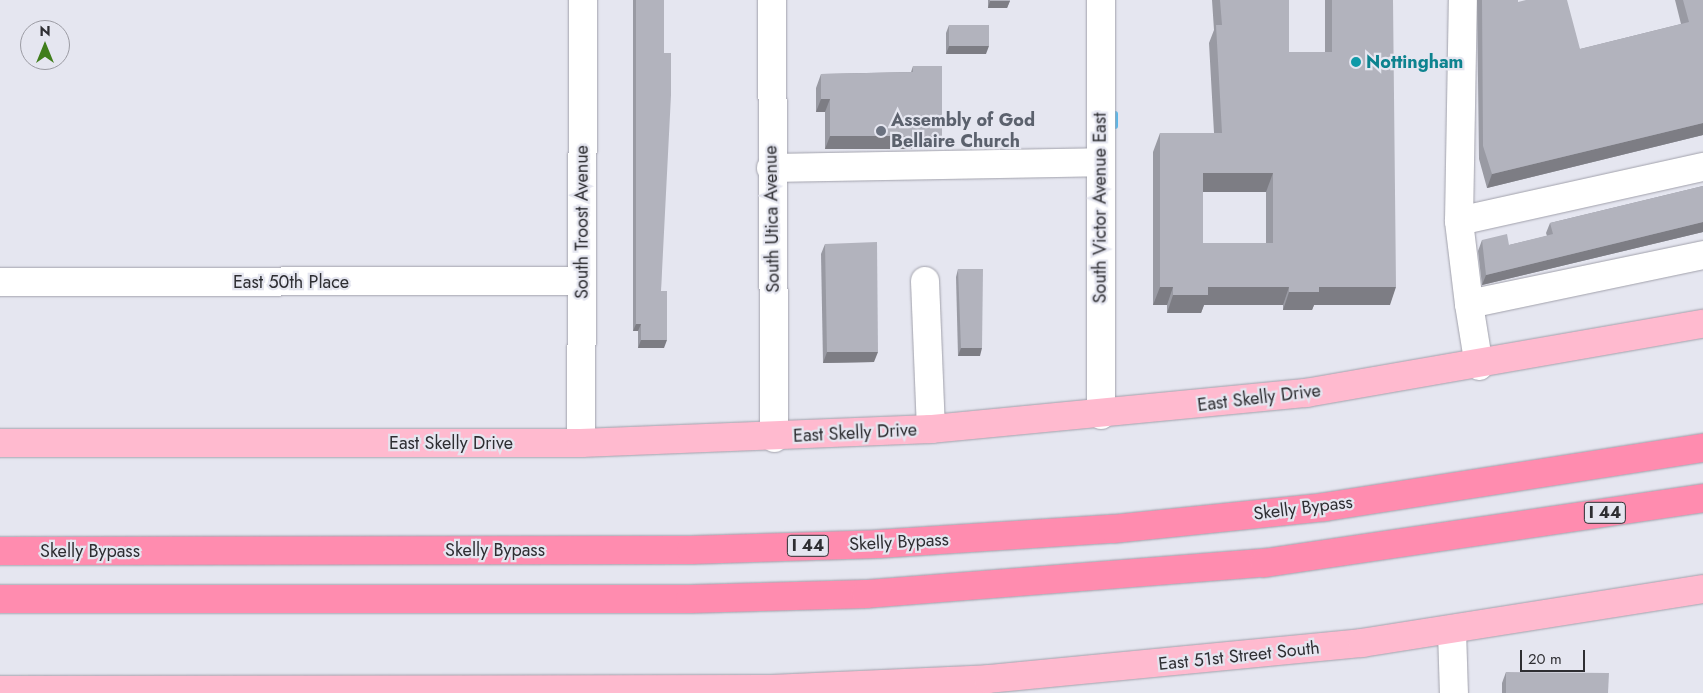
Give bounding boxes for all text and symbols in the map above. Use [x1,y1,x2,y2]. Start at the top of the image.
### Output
north arrow [20,20,70,70]
text: N [39,21,51,41]
place label: Nottingham [1366,51,1463,73]
marker: Nottingham [1350,56,1362,68]
place label: Assembly of God Bellaire Church [891,110,1035,152]
street label: South Victor Avenue East [1089,113,1111,303]
marker: Assembly of God Bellaire Church [875,125,887,137]
street label: South Troost Avenue [571,145,593,299]
street label: South Utica Avenue [760,145,784,293]
street label: East 50th Place [233,271,349,293]
street label: East Skelly Drive [1196,380,1322,416]
street label: East Skelly Drive [793,419,917,447]
street label: East Skelly Drive [389,432,513,454]
street label: Skelly Bypass [1252,491,1354,525]
road number: I 44 [1584,499,1626,526]
street label: Skelly Bypass [849,529,949,555]
road number: I 44 [787,532,829,560]
street label: Skelly Bypass [445,539,545,561]
street label: Skelly Bypass [40,540,140,562]
street label: East 51st Street South [1157,637,1321,675]
scale bar [1523,640,1588,672]
text: 20 m [1528,648,1562,670]

